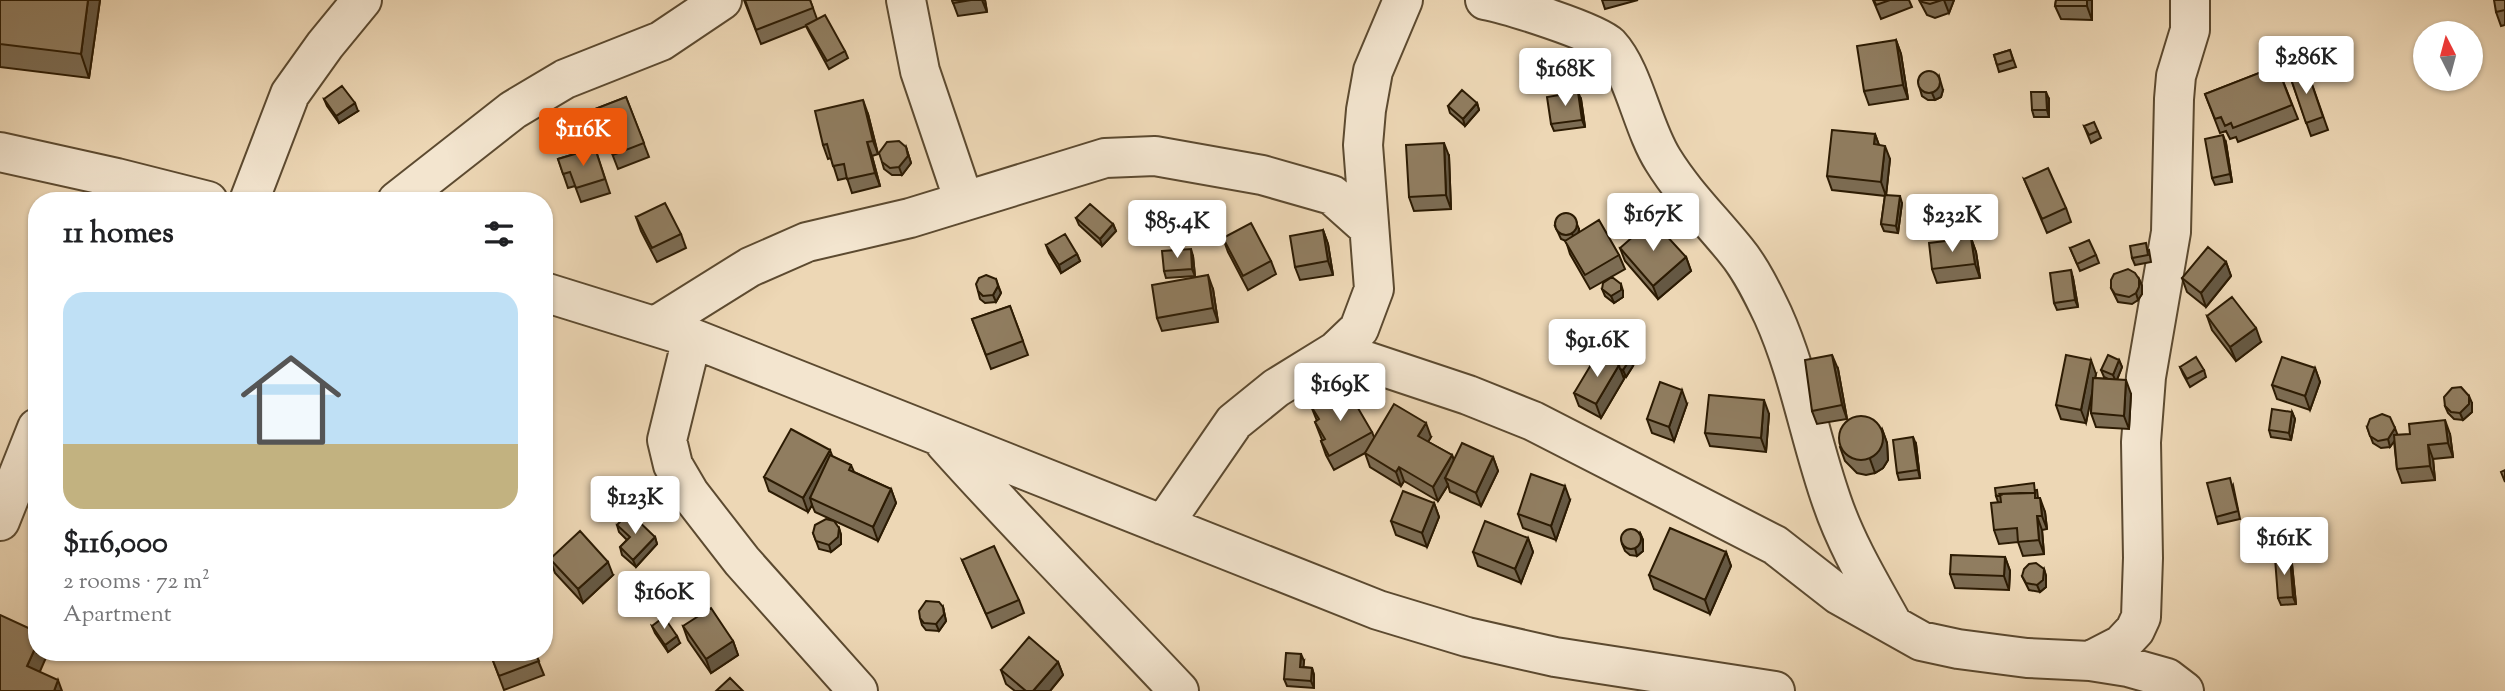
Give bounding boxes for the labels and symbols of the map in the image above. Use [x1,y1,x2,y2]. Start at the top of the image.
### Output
north arrow [2413,21,2483,91]
pin: $286K [2257,36,2355,96]
pin: $168K [1516,48,1614,108]
pin: $116K [534,108,632,168]
pin: $167K [1604,194,1702,253]
pin: $232K [1903,194,2001,254]
pin: $85.4K [1120,201,1234,260]
pin: $91.6K [1540,320,1654,379]
pin: $169K [1291,364,1389,423]
pin: $123K [586,476,684,536]
pin: $161K [2235,518,2333,577]
pin: $160K [615,572,713,631]

